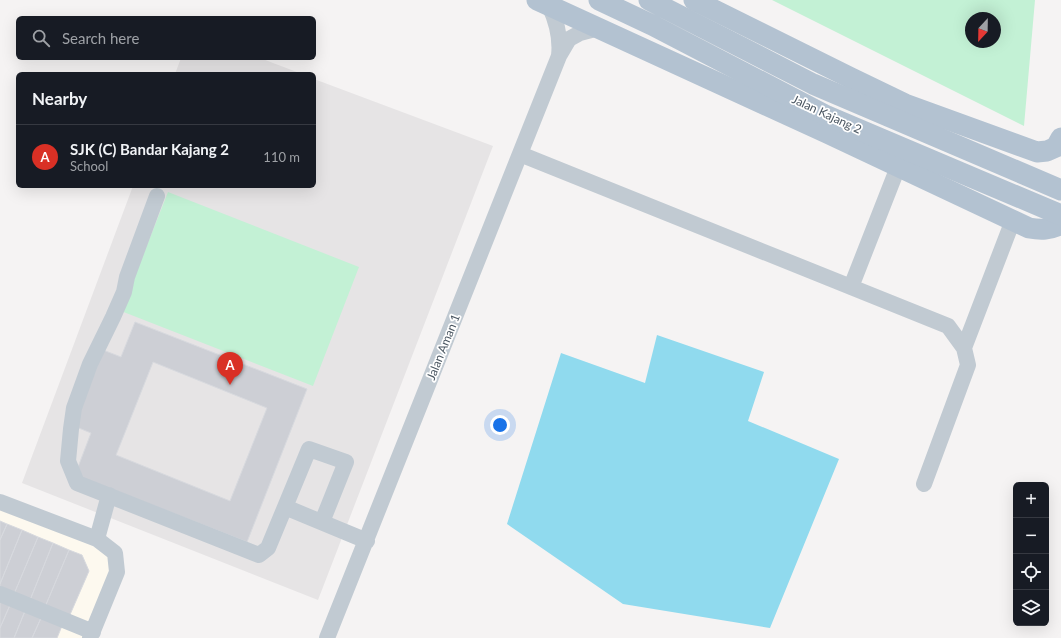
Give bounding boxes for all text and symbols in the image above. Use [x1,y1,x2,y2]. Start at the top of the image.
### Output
north arrow [965,12,1001,48]
search box [16,16,316,60]
icon: search [30,27,52,49]
text: Search here [62,29,139,47]
text: Nearby [32,88,87,109]
street label: Jalan Kajang 2 [790,91,864,137]
text: SJK (C) Bandar Kajang 2 [70,140,229,158]
text: A [40,149,50,165]
text: 110 m [263,149,300,165]
text: School [70,158,108,174]
street label: Jalan Aman 1 [423,312,463,382]
pin: A [217,352,243,385]
your location [490,415,510,435]
map controls [1013,482,1049,626]
button: + [1013,482,1049,518]
button: − [1013,518,1049,554]
button: locate [1013,554,1049,590]
button: layers [1013,590,1049,626]

